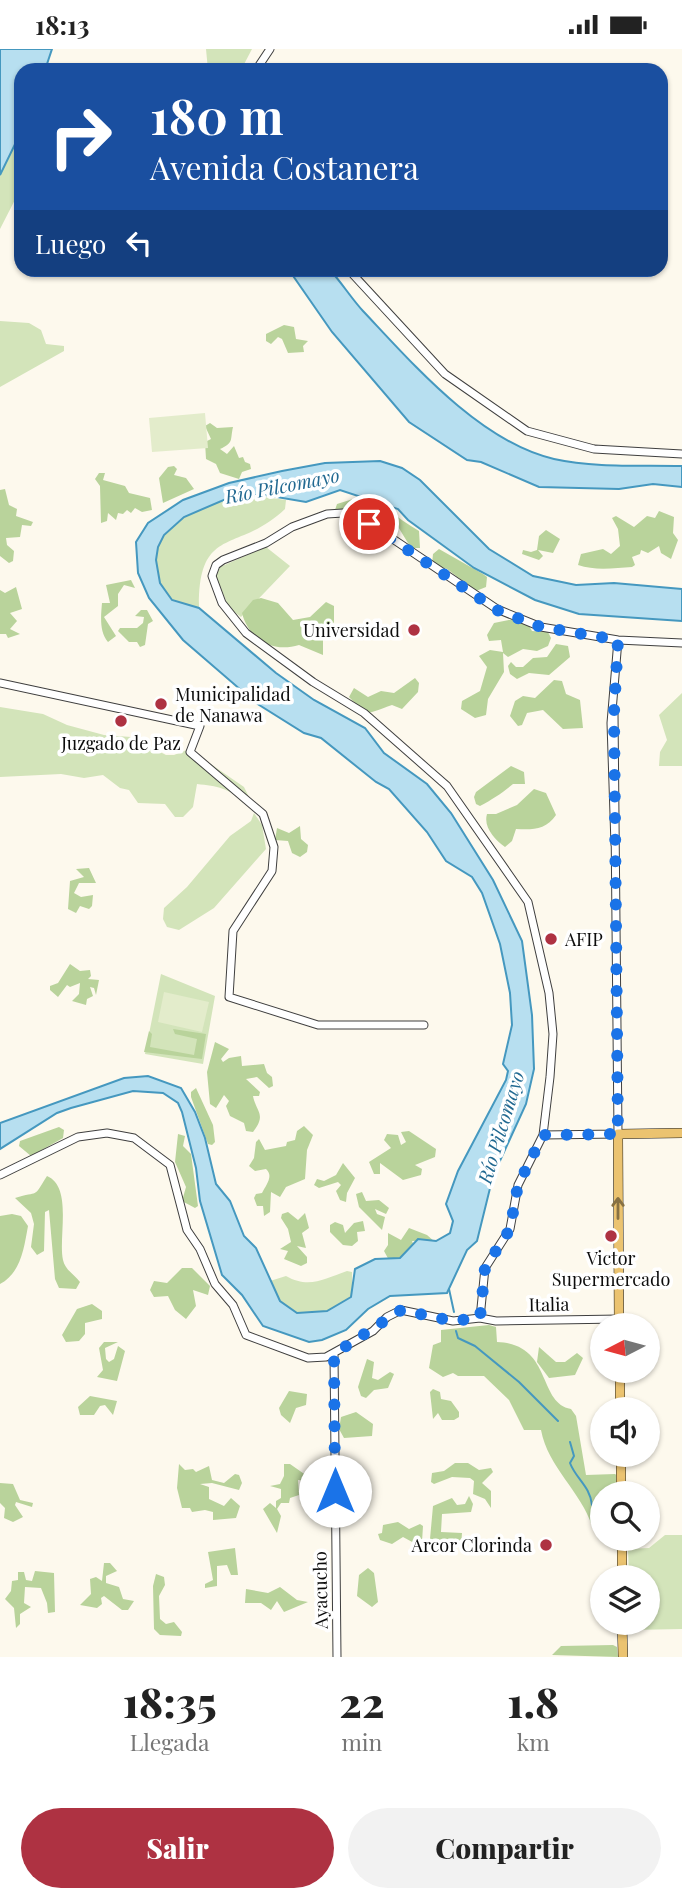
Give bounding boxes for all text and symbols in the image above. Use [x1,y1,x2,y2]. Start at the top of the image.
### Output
text: 18:13 [35,7,90,42]
text: 180 m [150,82,284,147]
icon: right [35,91,126,182]
text: Avenida Costanera [150,145,419,188]
icon: left [120,224,158,262]
text: Luego [35,226,106,261]
water label: Río Pilcomayo [222,461,341,509]
pin [339,494,399,554]
icon: arrive [350,505,388,543]
place label: Universidad [303,618,401,642]
marker: Universidad [406,622,422,638]
place label: Municipalidad de Nanawa [175,682,291,727]
marker: Municipalidad de Nanawa [153,696,169,712]
marker: Juzgado de Paz [113,713,129,729]
place label: Juzgado de Paz [60,731,181,755]
place label: AFIP [564,927,603,951]
marker: AFIP [543,931,559,947]
water label: Río Pilcomayo [470,1068,529,1187]
one-way arrow [611,1196,625,1219]
marker: Victor Supermercado [603,1228,619,1244]
place label: Victor Supermercado [552,1246,670,1291]
street label: Italia [528,1292,570,1316]
north arrow [590,1313,660,1383]
map controls [590,1313,660,1635]
button: sound [590,1397,660,1467]
position arrow [298,1454,372,1528]
button: search [590,1481,660,1551]
place label: Arcor Clorinda [411,1533,532,1557]
marker: Arcor Clorinda [538,1537,554,1553]
street label: Ayacucho [307,1551,333,1630]
button: layers [590,1565,660,1635]
text: 18:35 [123,1673,217,1729]
text: 22 [339,1673,385,1729]
text: 1.8 [507,1673,559,1729]
text: Llegada [130,1726,210,1757]
text: min [341,1726,382,1757]
text: km [517,1726,550,1757]
button: Salir [21,1808,334,1888]
button: Compartir [348,1808,661,1888]

